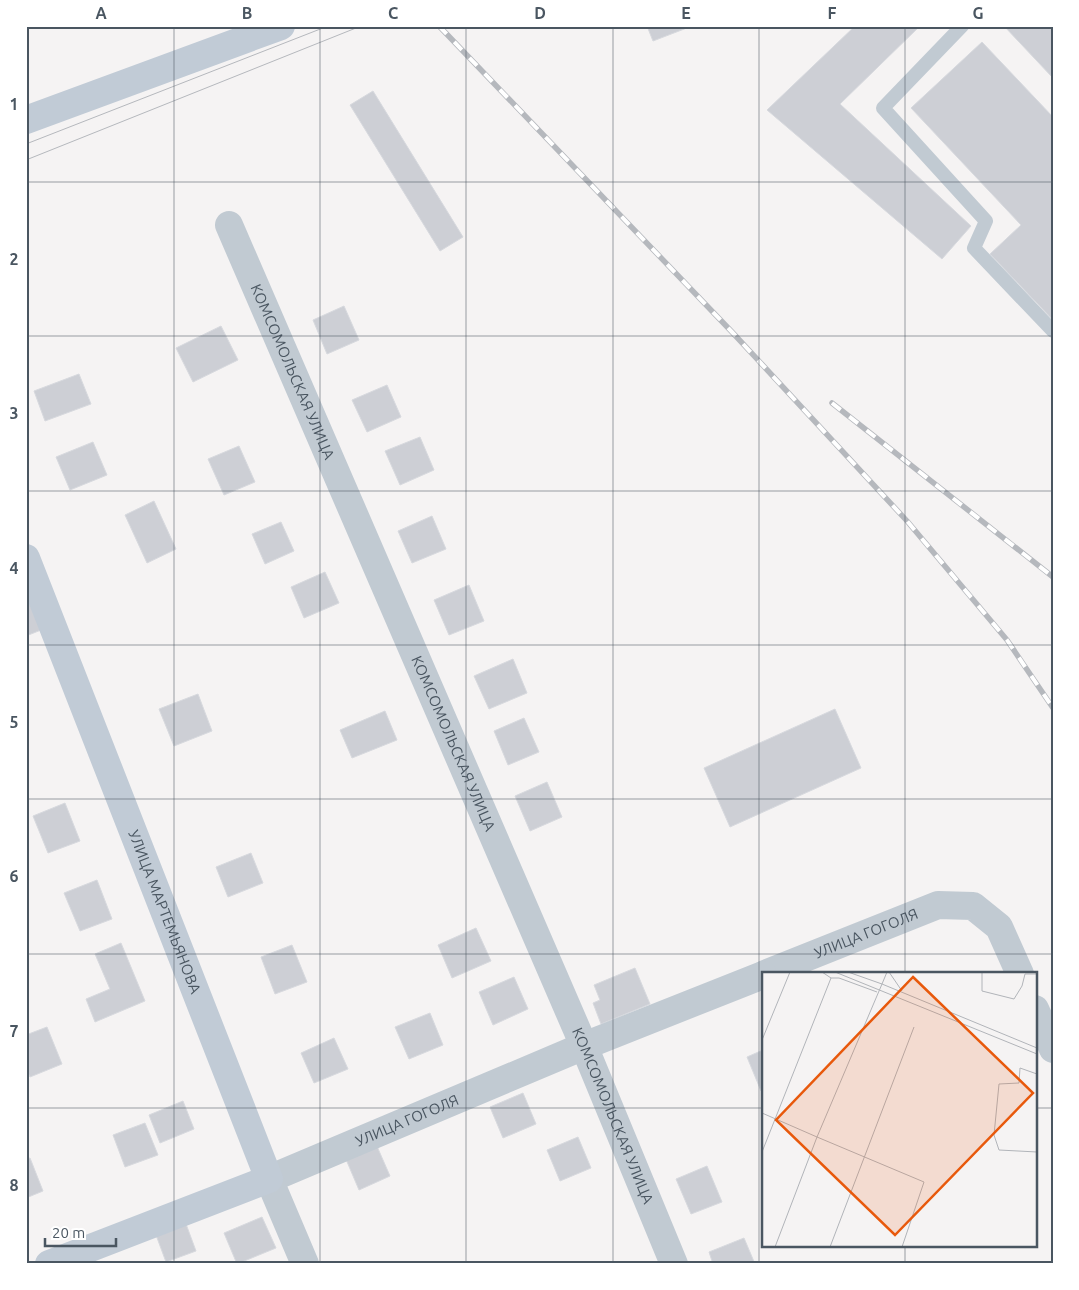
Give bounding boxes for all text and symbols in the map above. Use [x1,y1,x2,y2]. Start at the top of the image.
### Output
text: A [95,4,107,22]
text: B [242,4,252,22]
text: C [388,4,398,22]
text: D [534,4,546,22]
text: E [681,4,691,22]
text: F [828,4,837,22]
text: G [972,4,984,22]
text: 1 [9,95,19,113]
text: 2 [9,250,19,268]
street label: КОМСОМОЛЬСКАЯ УЛИЦА [248,281,338,462]
text: 3 [9,404,19,422]
text: 4 [9,559,19,577]
street label: КОМСОМОЛЬСКАЯ УЛИЦА [408,653,499,834]
text: 5 [9,713,19,731]
street label: УЛИЦА МАРТЕМЬЯНОВА [125,827,205,996]
text: 6 [9,867,19,885]
street label: УЛИЦА ГОГОЛЯ [812,905,920,961]
inset map [762,972,1036,1248]
text: 7 [9,1022,19,1040]
street label: КОМСОМОЛЬСКАЯ УЛИЦА [569,1025,657,1207]
street label: УЛИЦА ГОГОЛЯ [353,1091,461,1149]
text: 8 [9,1176,19,1194]
scale bar [45,1215,116,1247]
text: 20 m [52,1224,85,1241]

